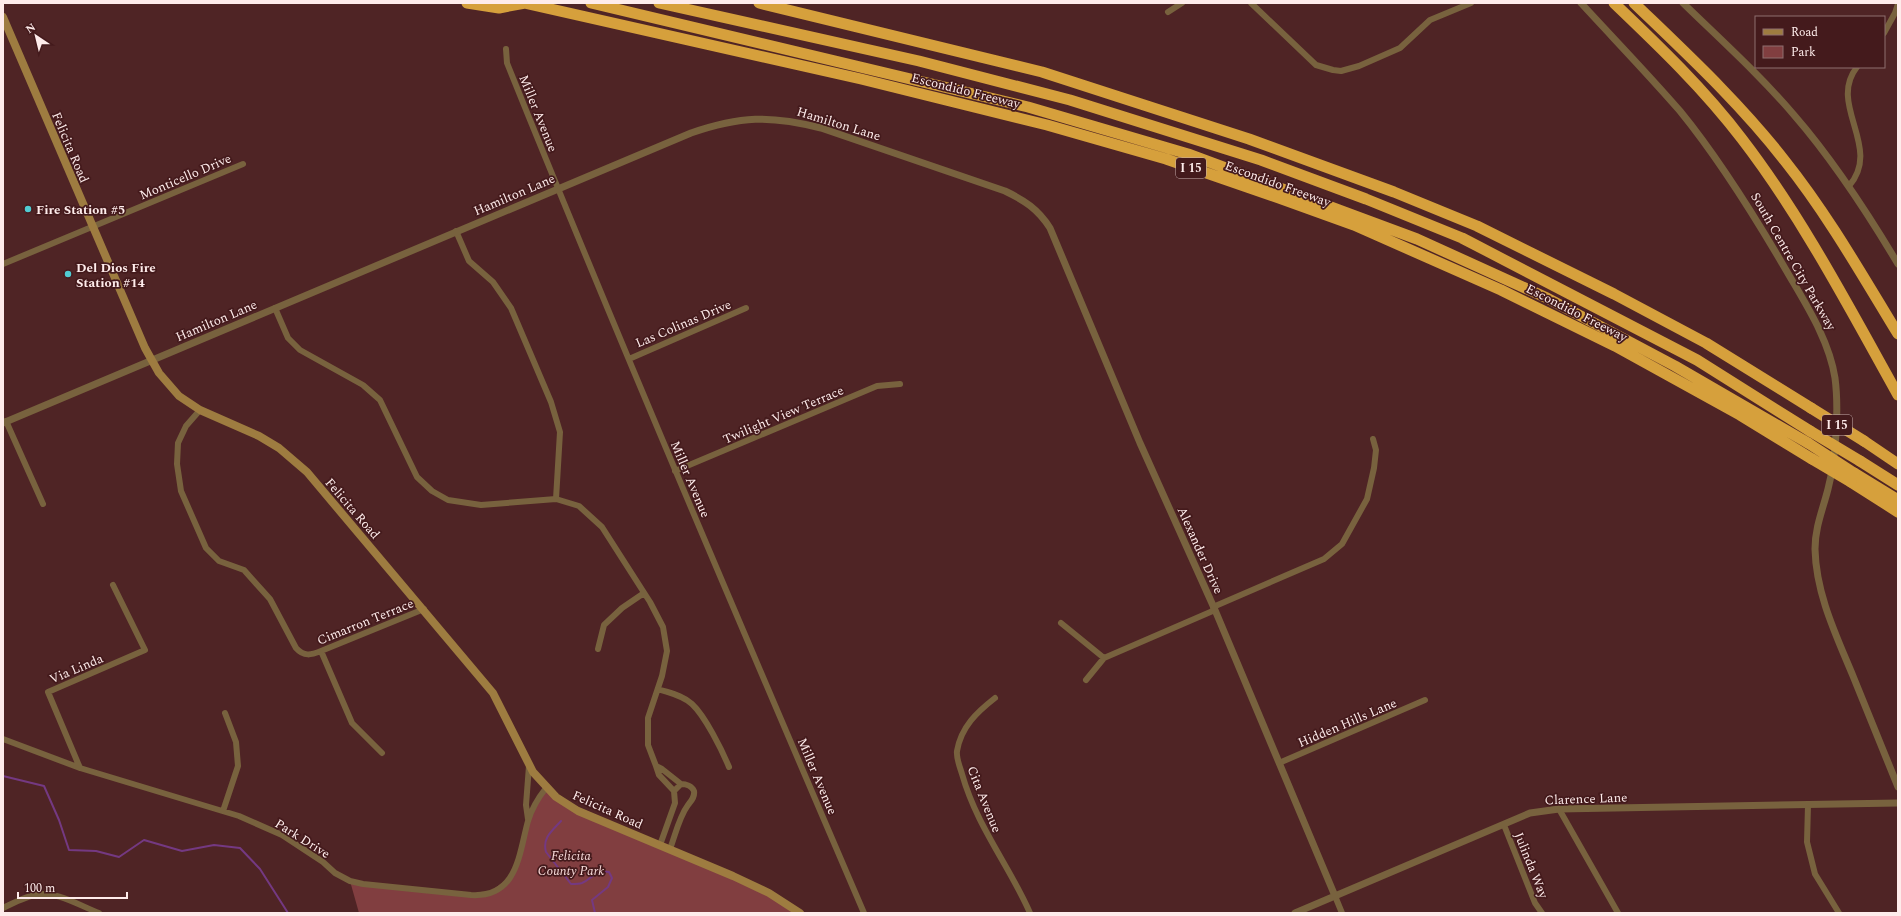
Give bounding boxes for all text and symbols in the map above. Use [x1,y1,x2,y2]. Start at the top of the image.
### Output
north arrow [16,16,56,56]
legend [1755,16,1885,68]
text: N [22,19,39,38]
text: Road [1791,23,1818,42]
text: Park [1791,43,1816,62]
street label: Escondido Freeway [909,68,1023,114]
street label: Miller Avenue [513,72,563,155]
street label: Hamilton Lane [794,102,883,146]
street label: Felicita Road [46,109,94,186]
street label: Monticello Drive [136,149,234,205]
street label: Escondido Freeway [1222,155,1334,213]
road number: I 15 [1176,158,1206,178]
street label: Hamilton Lane [471,169,558,221]
street label: South Centre City Parkway [1745,189,1841,335]
place label: Fire Station #5 [36,200,125,220]
marker: Fire Station #5 [23,204,33,214]
place label: Del Dios Fire Station #14 [76,258,156,293]
marker: Del Dios Fire Station #14 [63,269,73,279]
street label: Escondido Freeway [1522,279,1631,347]
street label: Hamilton Lane [173,295,260,347]
street label: Las Colinas Drive [632,295,734,353]
street label: Twilight View Terrace [720,380,847,449]
road number: I 15 [1822,415,1852,435]
street label: Miller Avenue [665,438,715,521]
street label: Felicita Road [320,474,385,544]
street label: Alexander Drive [1172,503,1228,597]
street label: Cimarron Terrace [314,593,417,650]
street label: Via Linda [46,648,107,689]
street label: Hidden Hills Lane [1295,693,1400,753]
street label: Miller Avenue [792,735,842,818]
street label: Cita Avenue [962,763,1007,836]
street label: Felicita Road [569,785,646,834]
street label: Clarence Lane [1544,788,1628,810]
street label: Park Drive [271,814,334,864]
street label: Julinda Way [1509,829,1554,902]
park label: Felicita County Park [538,846,604,881]
scale bar [18,874,127,900]
text: 100 m [24,879,55,898]

